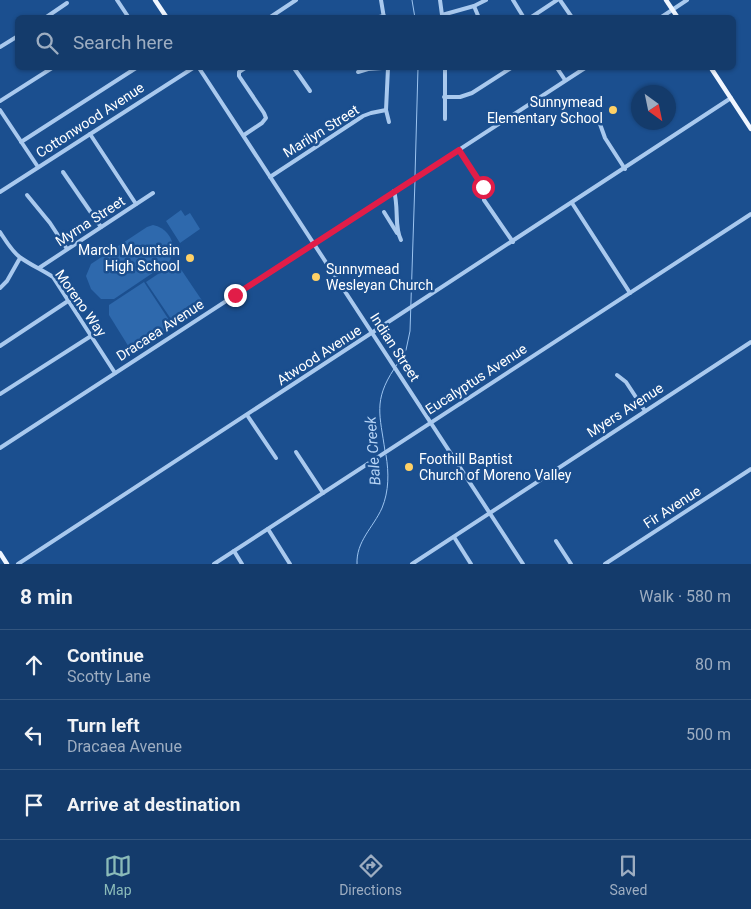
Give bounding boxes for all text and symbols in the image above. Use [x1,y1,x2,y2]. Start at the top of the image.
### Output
search box [15,15,736,70]
icon: search [33,29,61,57]
text: Search here [73,31,173,54]
street label: Cottonwood Avenue [33,79,147,161]
north arrow [631,85,676,130]
place label: Sunnymead Elementary School [487,94,603,126]
street label: Marilyn Street [280,101,362,161]
marker: Sunnymead Elementary School [607,104,619,116]
route start [472,176,495,199]
street label: Myrna Street [52,192,128,249]
place label: March Mountain High School [78,242,180,274]
marker: March Mountain High School [184,252,196,264]
place label: Sunnymead Wesleyan Church [326,261,433,293]
street label: Moreno Way [52,267,110,340]
marker: Sunnymead Wesleyan Church [310,271,322,283]
route end [224,284,247,307]
street label: Dracaea Avenue [113,296,207,364]
street label: Indian Street [367,310,423,385]
street label: Atwood Avenue [274,322,364,388]
street label: Eucalyptus Avenue [423,340,529,418]
street label: Myers Avenue [584,379,666,441]
water label: Bale Creek [362,415,384,486]
place label: Foothill Baptist Church of Moreno Valley [419,451,572,483]
marker: Foothill Baptist Church of Moreno Valley [403,461,415,473]
street label: Fir Avenue [640,483,704,531]
text: 8 min [20,585,73,609]
text: Walk · 580 m [639,587,731,606]
text: Continue [67,644,144,667]
icon: ahead [20,651,48,679]
text: 80 m [695,655,731,674]
text: Scotty Lane [67,667,151,686]
text: Turn left [67,714,140,737]
icon: left [20,721,48,749]
text: 500 m [686,725,731,744]
text: Dracaea Avenue [67,737,182,756]
icon: arrive [20,791,48,819]
text: Arrive at destination [67,793,240,816]
tab: Map [104,852,132,898]
tab: Directions [339,852,402,898]
tab: Saved [609,852,647,898]

